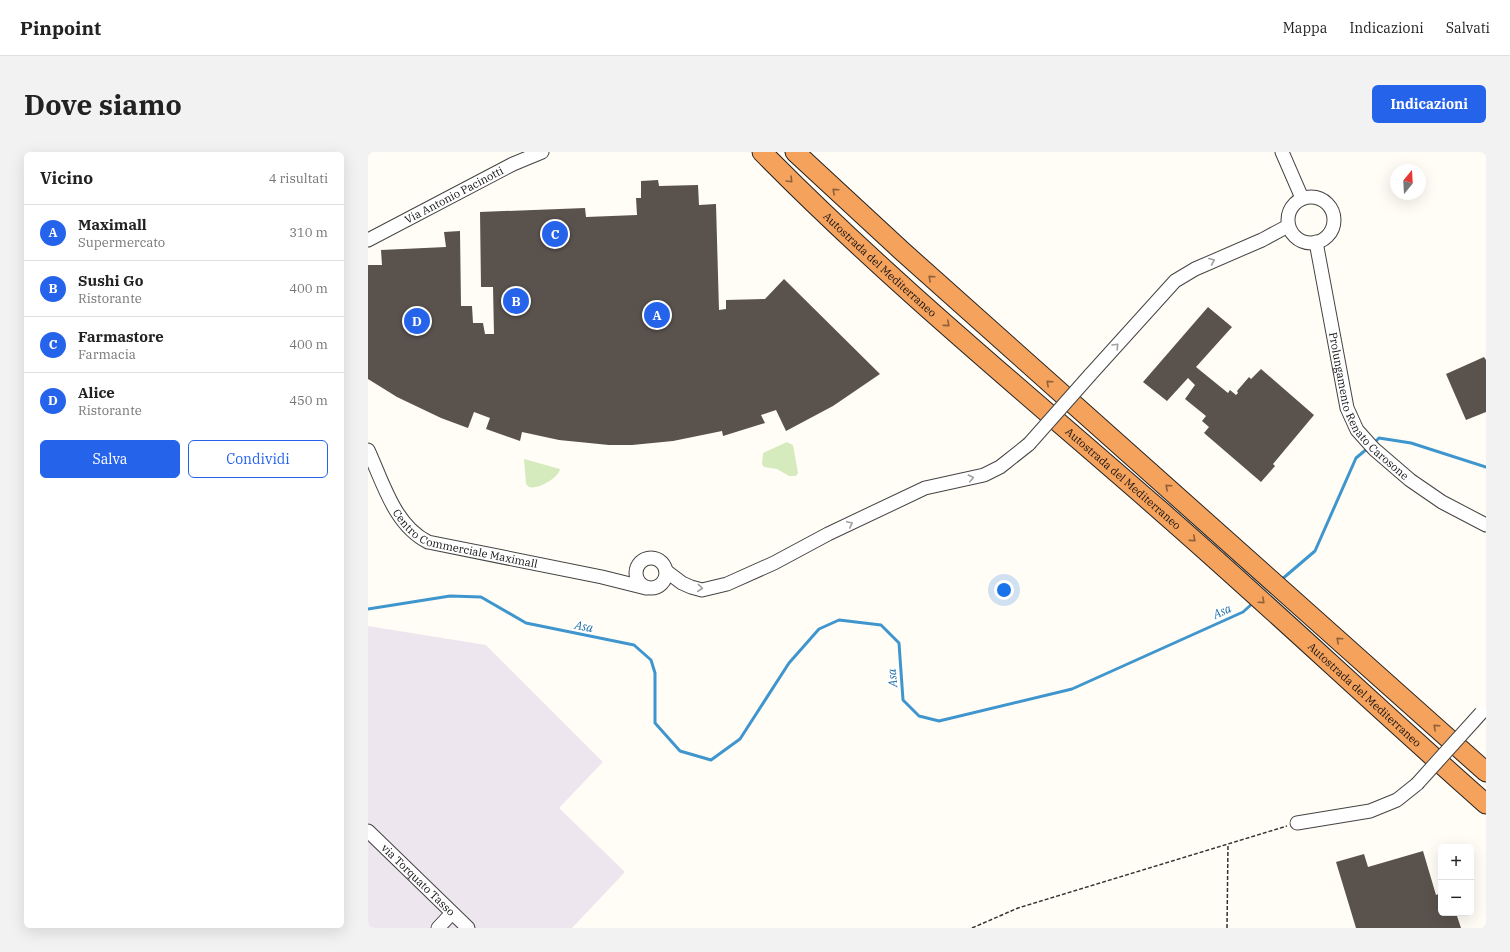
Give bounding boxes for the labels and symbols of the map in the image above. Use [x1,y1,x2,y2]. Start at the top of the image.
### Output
street label: Via Antonio Pacinotti [402,163,506,227]
north arrow [1390,164,1426,200]
one-way arrow [785,175,793,183]
one-way arrow [832,188,840,195]
street label: Autostrada del Mediterraneo [820,209,939,320]
pin: C [542,219,568,249]
one-way arrow [1209,258,1216,266]
one-way arrow [928,275,936,282]
pin: B [503,286,529,316]
pin: A [644,300,670,330]
pin: D [404,306,430,336]
one-way arrow [943,320,950,327]
street label: Prolungamento Renato Carosone [1326,331,1412,483]
one-way arrow [1111,343,1118,351]
one-way arrow [1047,380,1054,387]
street label: Autostrada del Mediterraneo [1062,425,1184,532]
one-way arrow [968,474,974,482]
one-way arrow [1165,485,1172,492]
street label: Centro Commerciale Maximall [390,506,539,571]
one-way arrow [846,521,854,529]
one-way arrow [1188,534,1195,541]
your location [994,580,1014,600]
one-way arrow [697,584,703,593]
one-way arrow [1257,596,1265,603]
water label: Asa [1210,600,1234,622]
water label: Asa [572,617,595,635]
one-way arrow [1336,638,1344,645]
street label: Autostrada del Mediterraneo [1305,639,1424,750]
water label: Asa [884,668,900,689]
one-way arrow [1433,725,1441,732]
street label: via Torquato Tasso [378,841,458,919]

